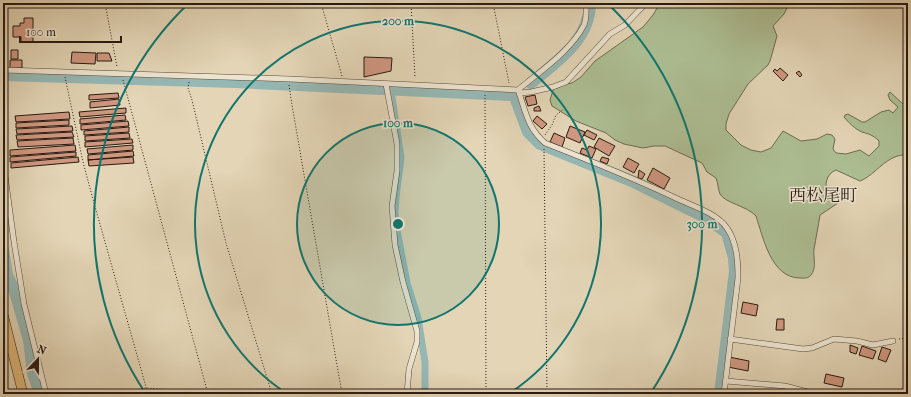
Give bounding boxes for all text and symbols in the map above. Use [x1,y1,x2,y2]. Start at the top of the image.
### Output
text: 200 m [382,14,415,28]
scale bar [20,18,121,44]
text: 100 m [26,25,56,39]
text: 100 m [383,116,414,130]
district label: 西松尾町 [789,185,857,205]
centre of rings [391,217,405,231]
text: 300 m [687,217,718,232]
north arrow [18,339,58,379]
text: N [35,343,48,358]

